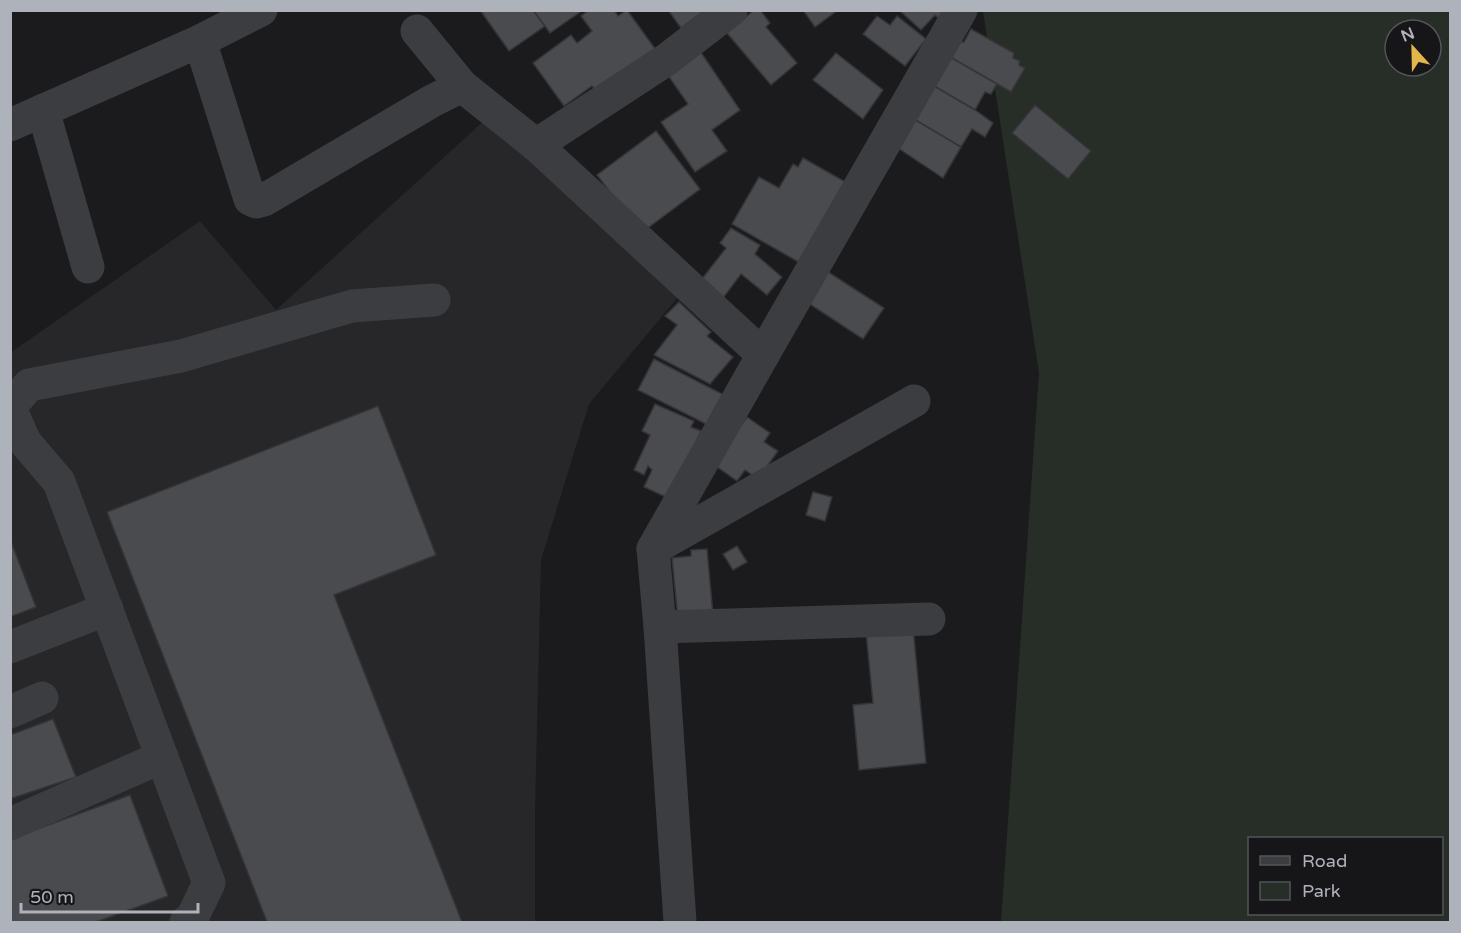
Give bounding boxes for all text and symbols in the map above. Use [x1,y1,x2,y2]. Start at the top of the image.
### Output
north arrow [1383,18,1443,78]
text: N [1398,23,1417,47]
legend [1248,837,1443,915]
text: Road [1302,850,1347,872]
scale bar [21,876,198,914]
text: Park [1302,880,1341,902]
text: 50 m [30,886,74,908]

